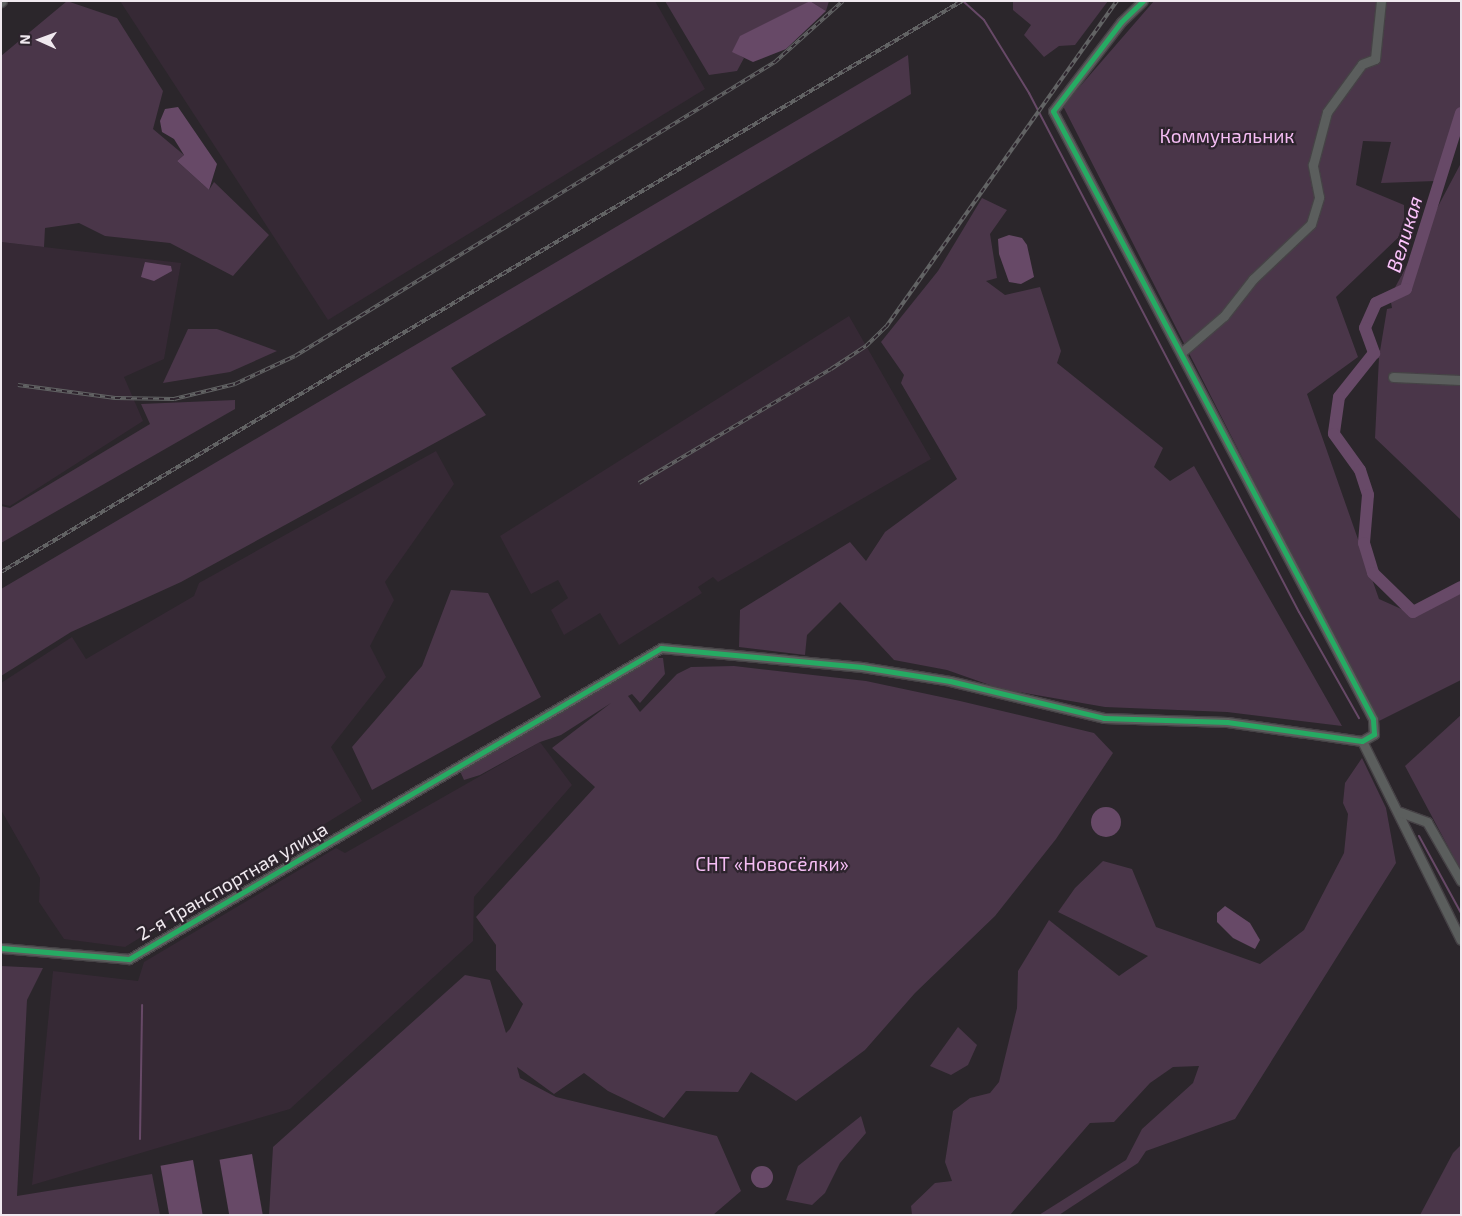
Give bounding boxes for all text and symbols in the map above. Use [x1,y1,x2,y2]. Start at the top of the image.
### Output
north arrow [15,15,65,65]
text: N [16,34,33,45]
park label: Коммунальник [1159,125,1295,147]
water label: Великая [1381,193,1427,275]
street label: 2-я Транспортная улица [133,817,331,945]
park label: СНТ «Новосёлки» [695,853,849,875]

